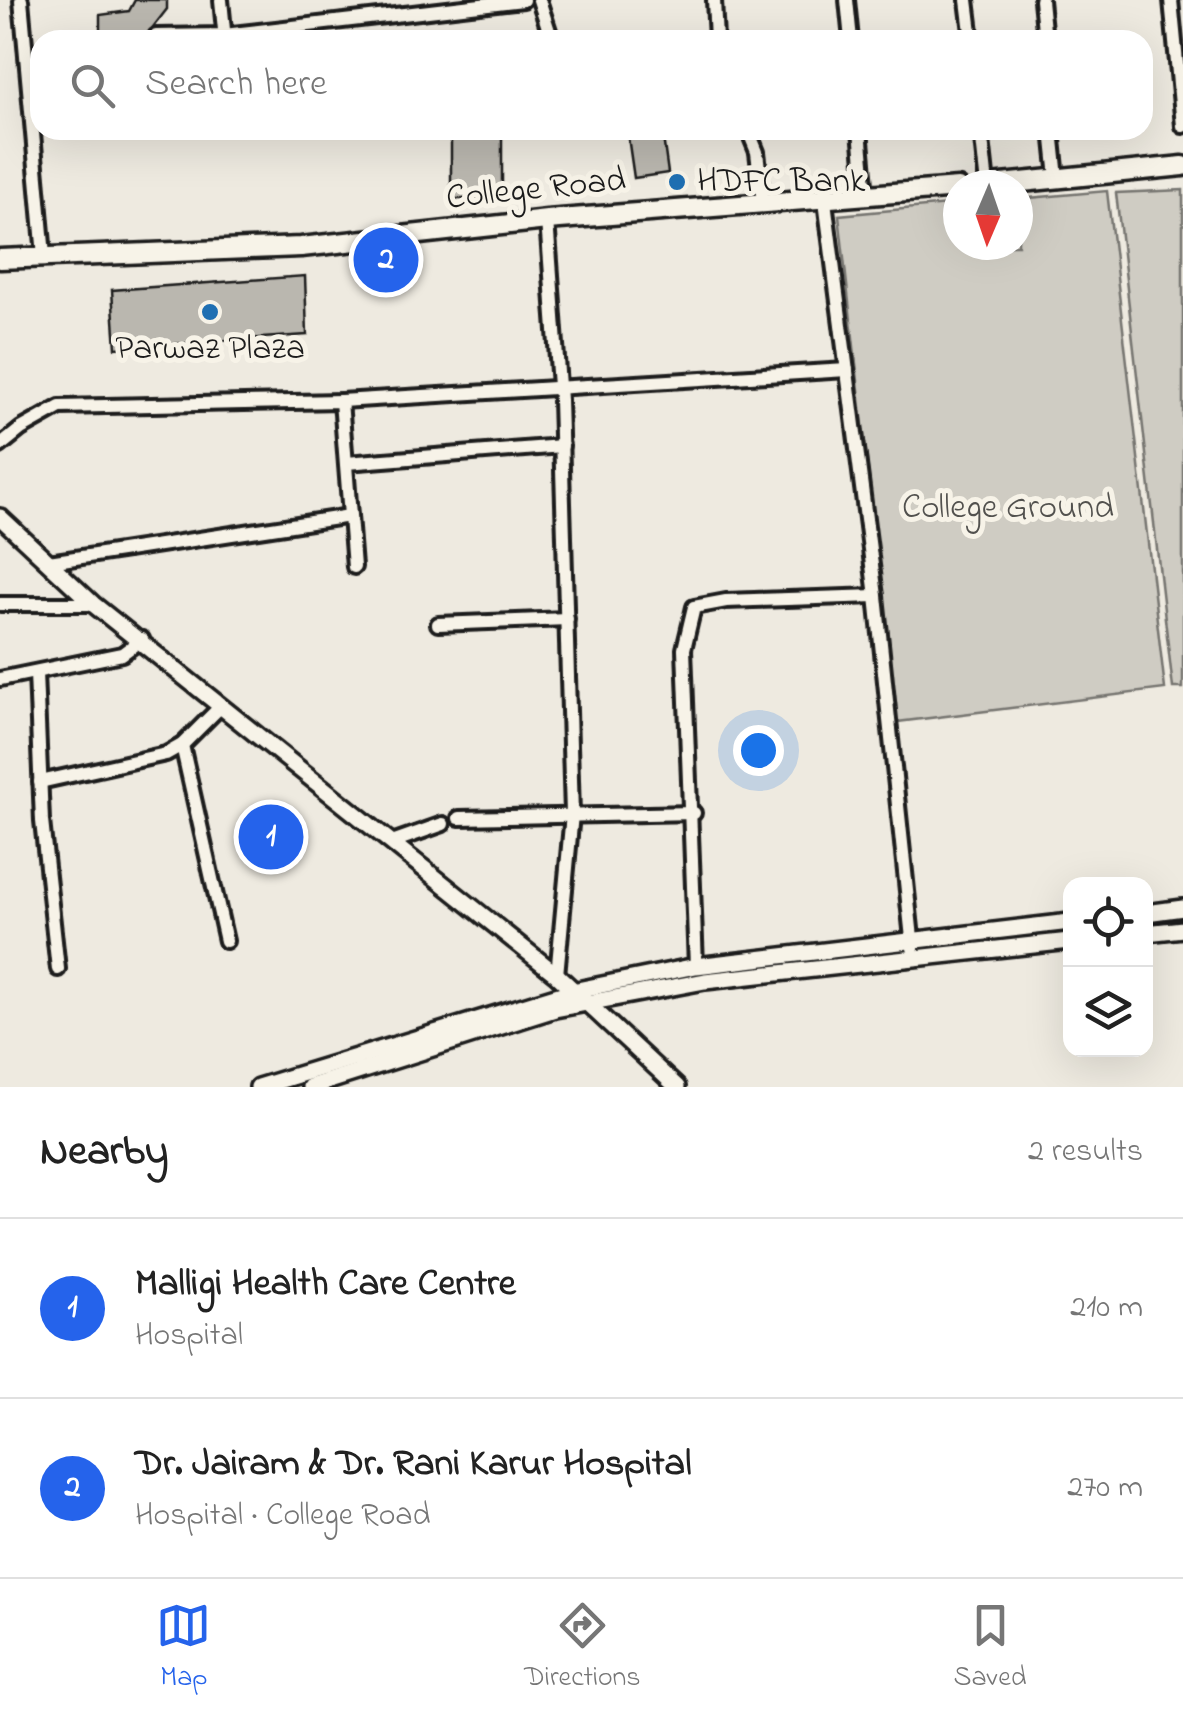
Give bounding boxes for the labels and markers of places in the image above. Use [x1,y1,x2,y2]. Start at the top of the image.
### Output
place label: HDFC Bank [697,157,866,208]
marker: HDFC Bank [666,171,688,193]
pin: 2 [354,222,418,298]
marker: Parwaz Plaza [199,301,221,323]
place label: Parwaz Plaza [115,324,305,375]
pin: 1 [238,800,304,874]

